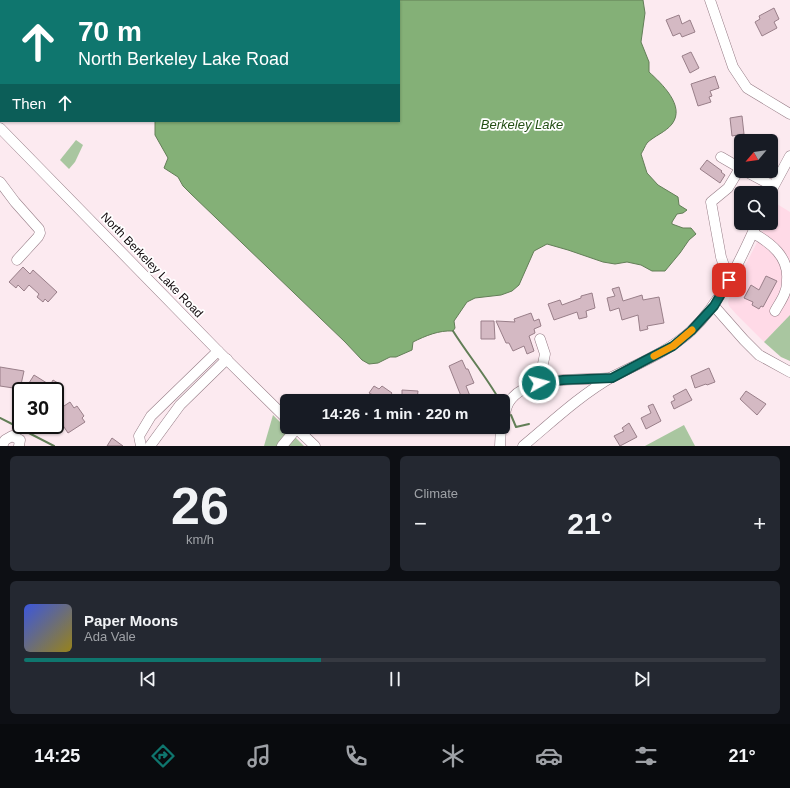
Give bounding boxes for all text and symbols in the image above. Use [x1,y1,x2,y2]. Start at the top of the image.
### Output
icon: ahead [12,16,64,68]
text: 70 m [78,16,142,47]
text: North Berkeley Lake Road [78,49,289,69]
icon: ahead [54,92,76,114]
text: Then [12,95,46,112]
water label: Berkeley Lake [481,117,563,132]
north arrow [734,134,778,178]
map controls [734,134,778,230]
button: search [734,186,778,230]
street label: North Berkeley Lake Road [98,210,206,320]
pin [712,263,746,297]
icon: arrive [718,269,740,291]
position arrow [518,362,560,404]
speed limit sign: 30 [12,382,64,434]
text: 14:26 · 1 min · 220 m [322,405,468,422]
text: 26 [171,477,229,535]
text: Climate [414,486,458,501]
text: 21° [567,507,613,540]
text: − [414,511,427,536]
text: + [753,511,766,536]
text: km/h [186,532,214,547]
text: Paper Moons [84,612,178,629]
text: Ada Vale [84,629,136,644]
icon: previous [137,668,159,690]
icon: pause [384,668,406,690]
icon: next [631,668,653,690]
icon: directions [149,742,177,770]
icon: music [245,742,273,770]
icon: phone [342,742,370,770]
icon: climate [439,742,467,770]
icon: car [535,742,563,770]
icon: filters [632,742,660,770]
text: 14:25 [34,746,80,766]
text: 21° [728,746,756,766]

